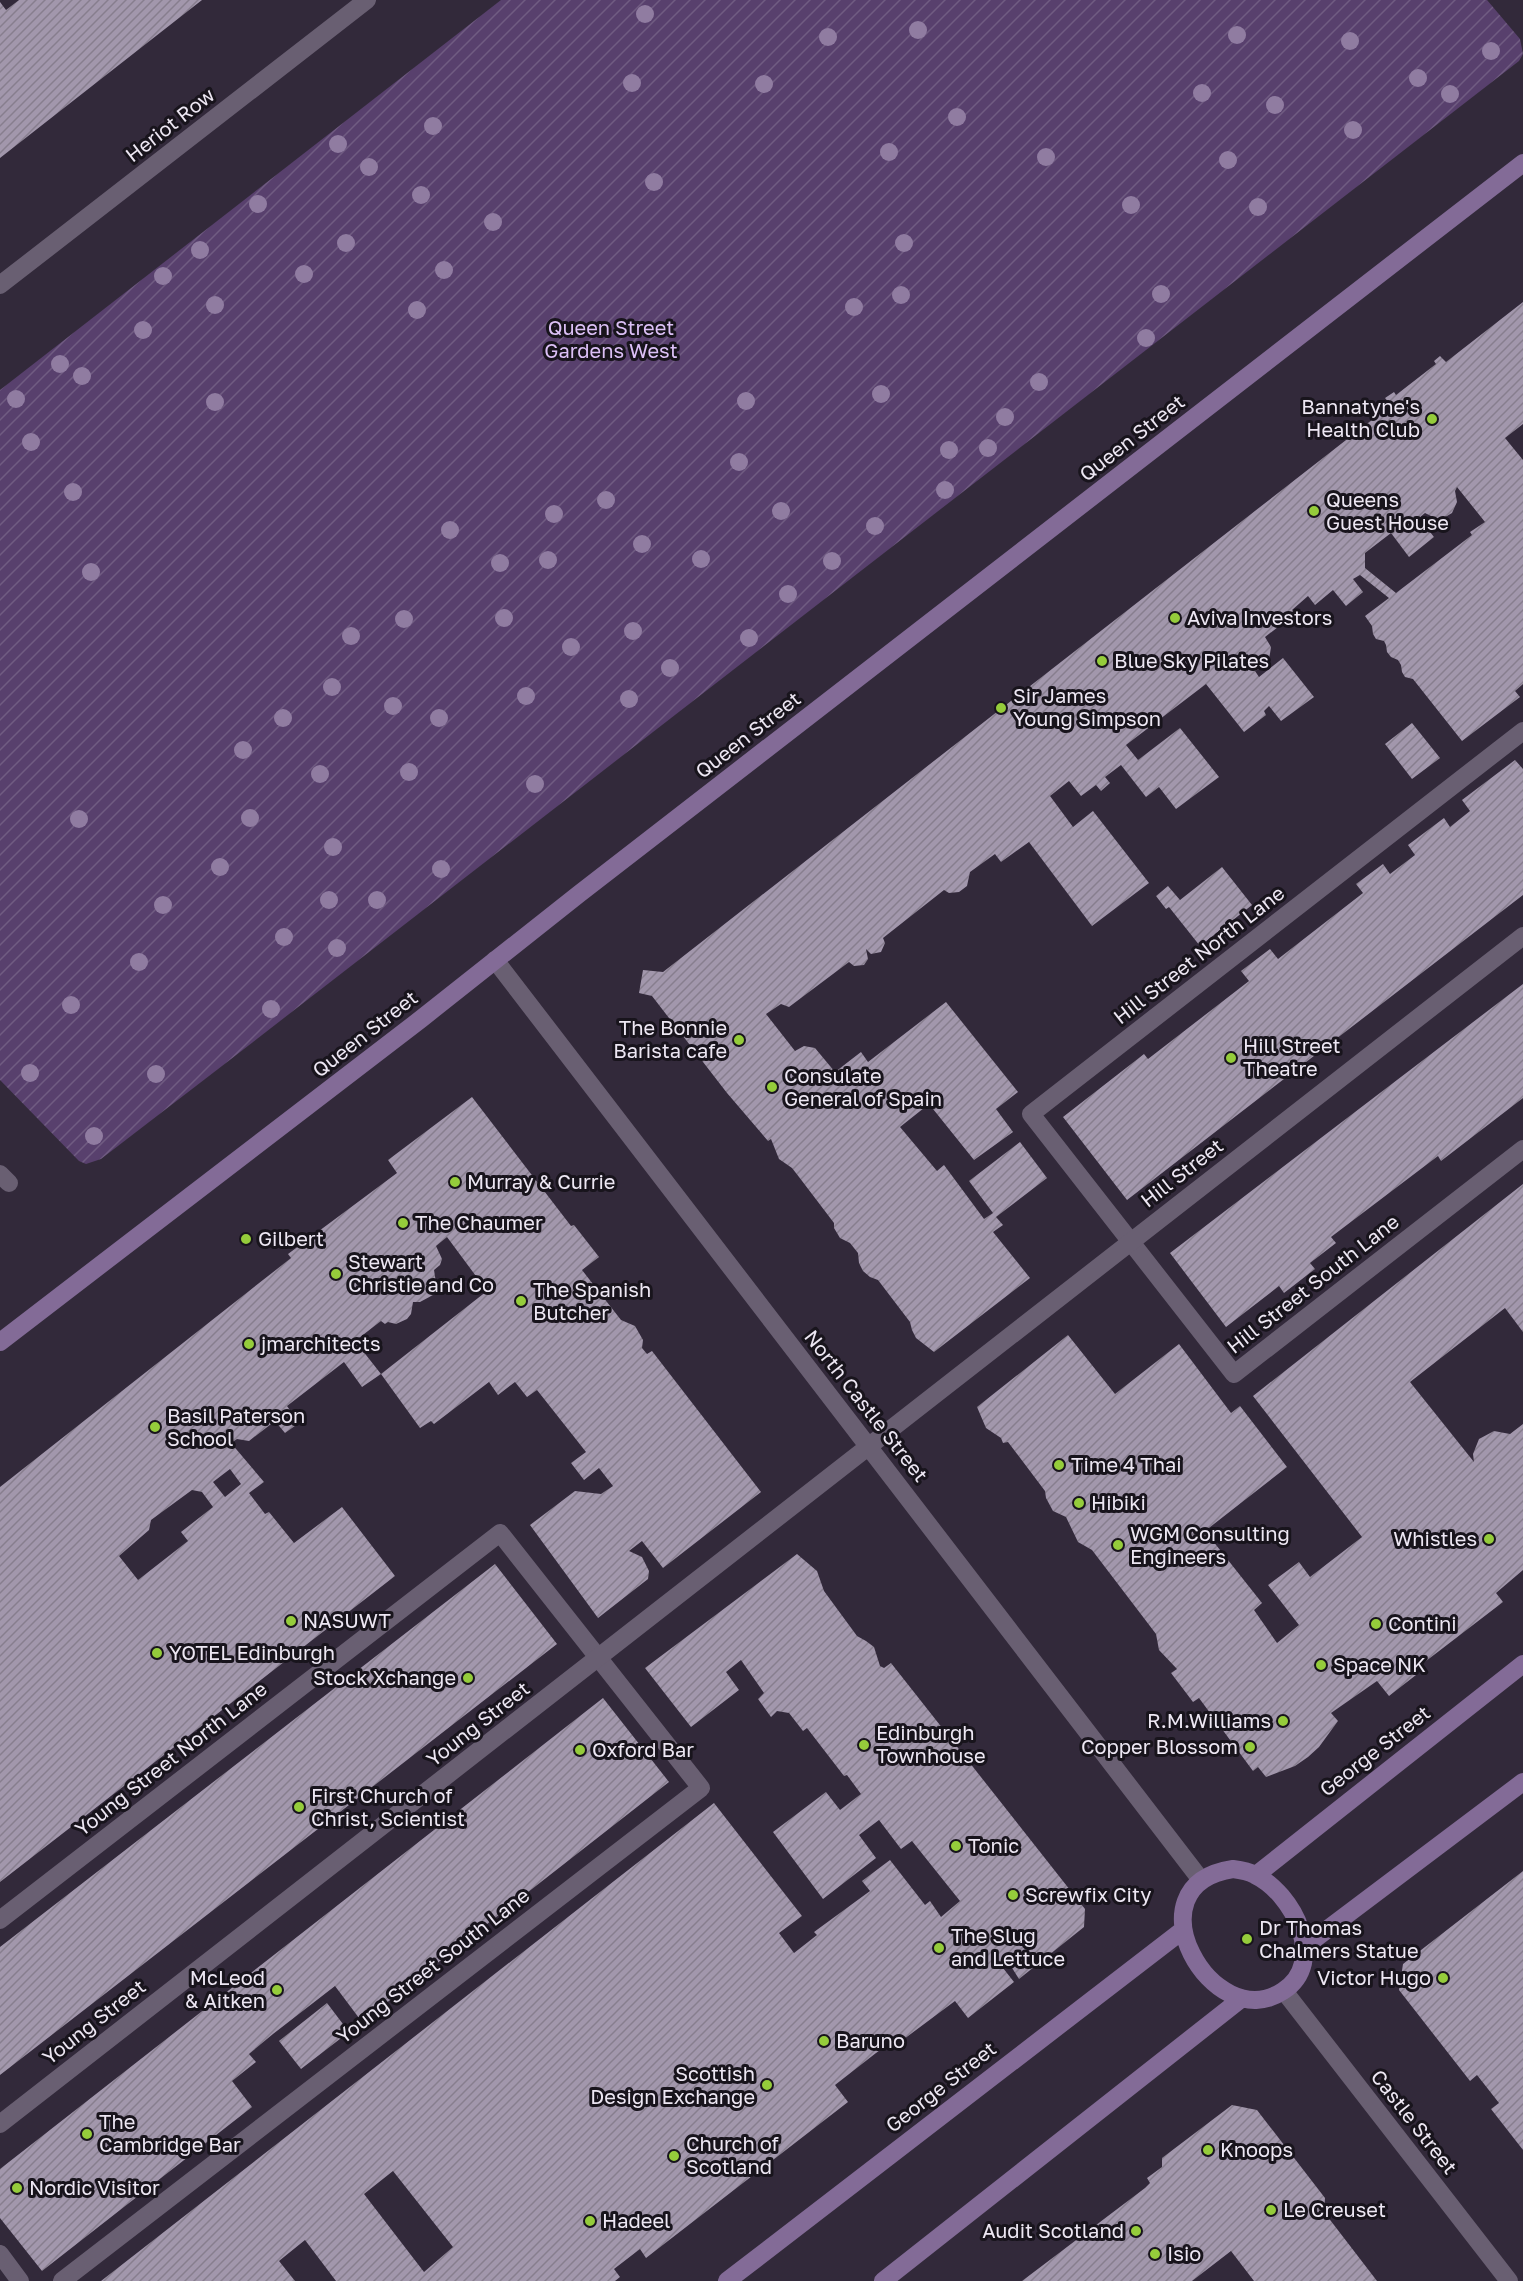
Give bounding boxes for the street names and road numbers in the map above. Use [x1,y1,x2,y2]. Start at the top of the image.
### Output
street label: Heriot Row [120,82,219,166]
street label: Queen Street [1074,389,1189,486]
street label: Queen Street [690,686,805,783]
street label: Hill Street North Lane [1108,880,1289,1028]
street label: Queen Street [307,985,422,1082]
street label: Hill Street [1136,1133,1227,1212]
street label: Hill Street South Lane [1222,1209,1403,1358]
street label: North Castle Street [800,1325,934,1486]
street label: Young Street North Lane [70,1676,271,1841]
street label: Young Street [421,1676,534,1771]
street label: George Street [1314,1700,1434,1801]
street label: Young Street South Lane [331,1882,534,2048]
street label: Young Street [37,1974,150,2069]
street label: George Street [880,2036,1000,2137]
street label: Castle Street [1367,2065,1463,2178]

